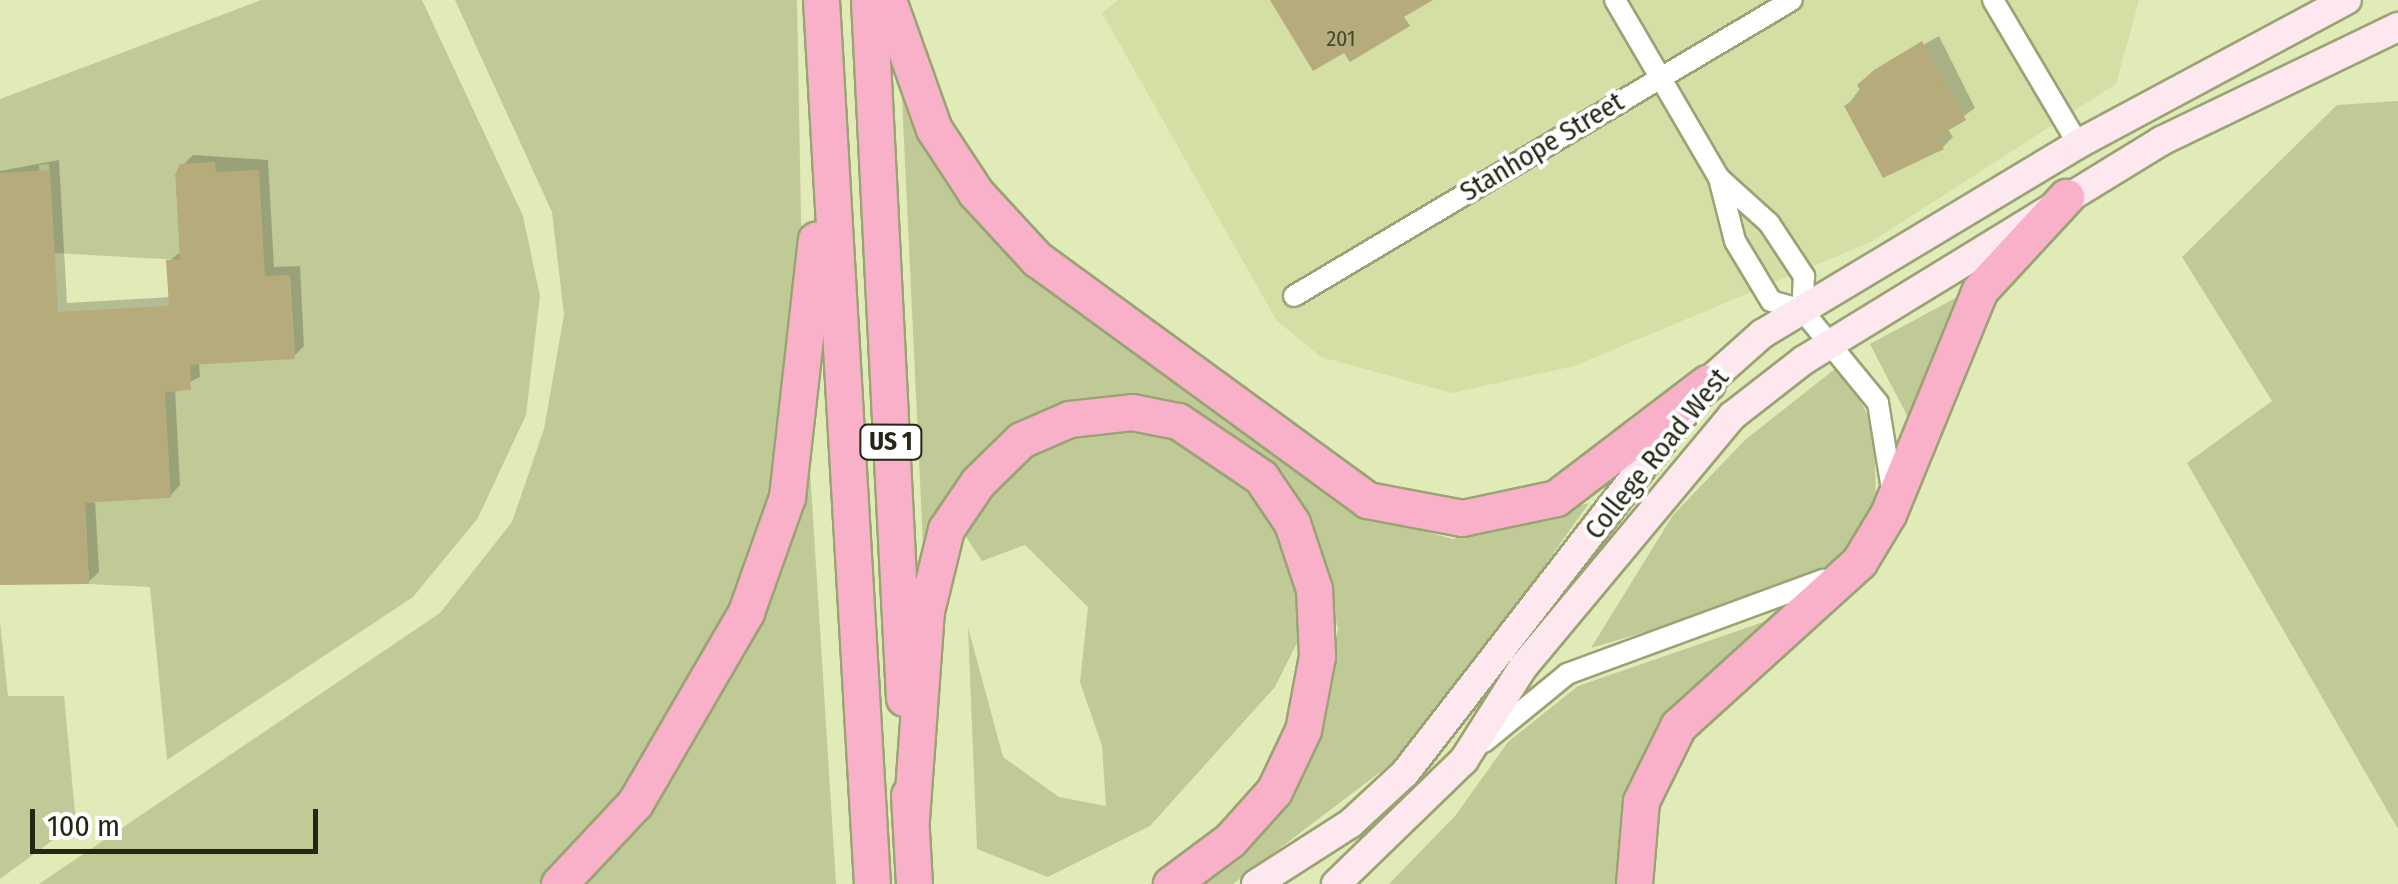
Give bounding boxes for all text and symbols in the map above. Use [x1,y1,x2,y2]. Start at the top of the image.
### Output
house number: 201 [1326,26,1356,52]
street label: Stanhope Street [1454,85,1630,209]
street label: College Road West [1578,362,1736,546]
road number: US 1 [858,422,924,462]
scale bar [35,789,322,851]
text: 100 m [47,808,120,844]

